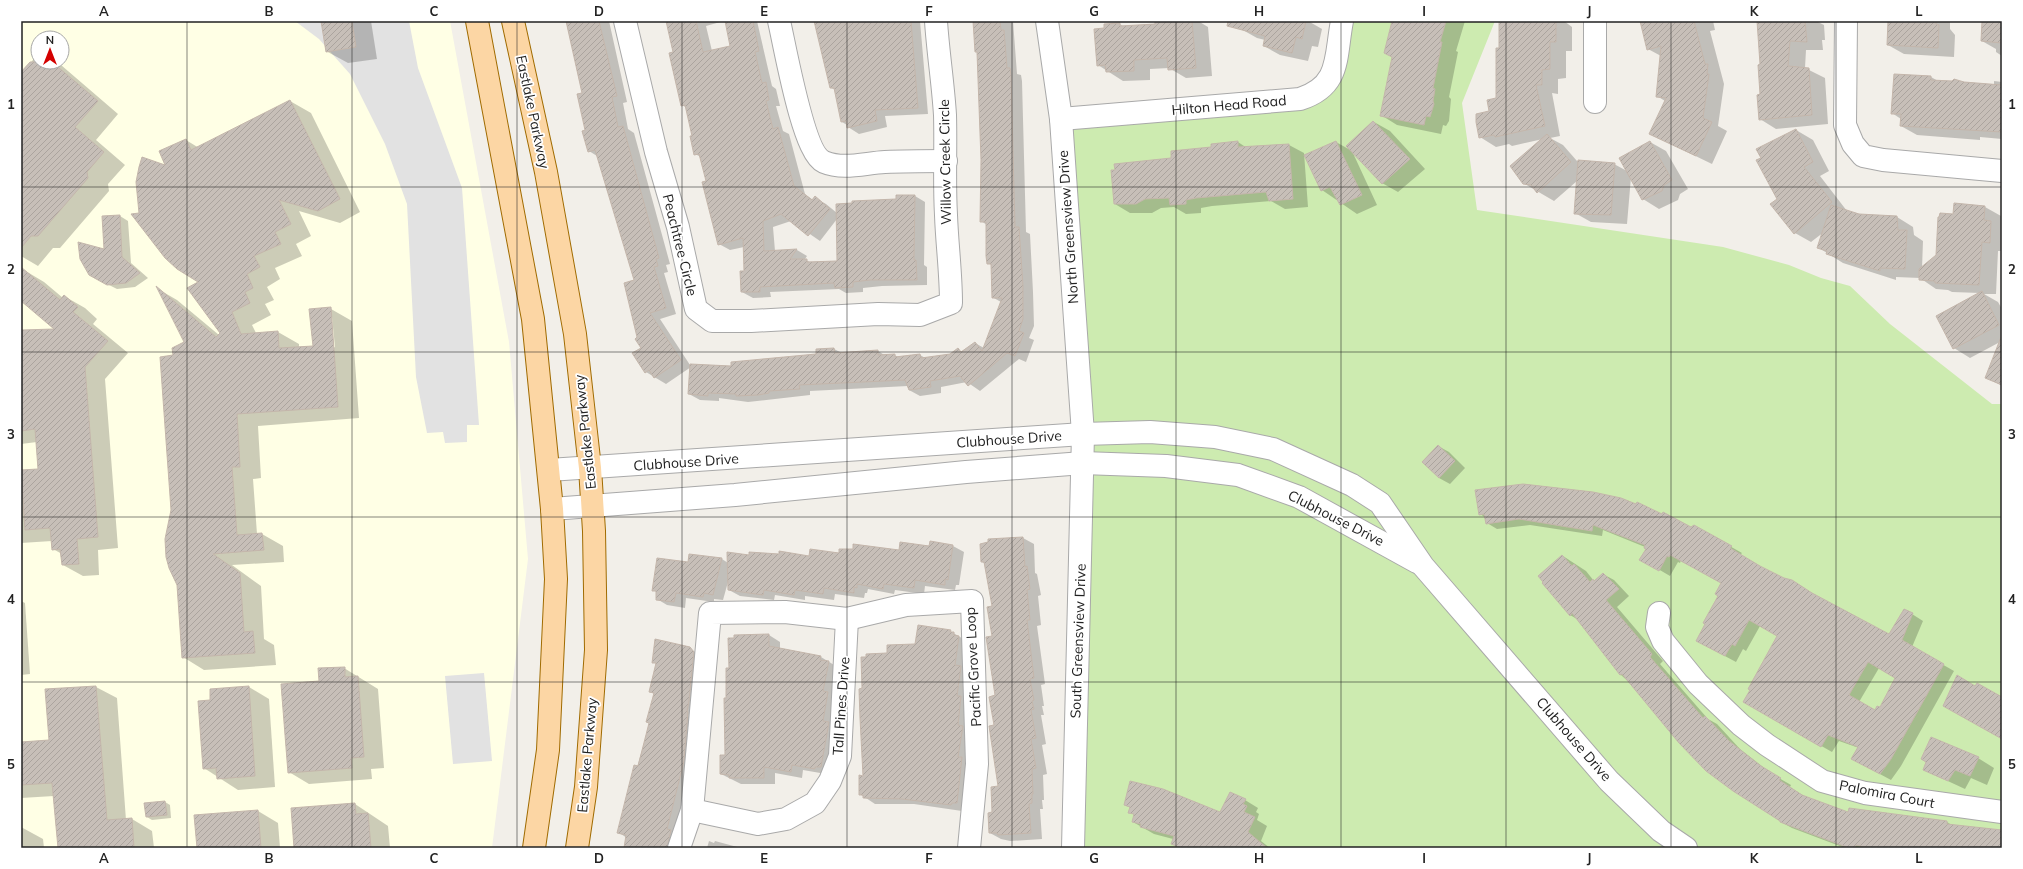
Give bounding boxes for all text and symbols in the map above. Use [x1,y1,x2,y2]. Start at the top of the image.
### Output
text: A [99,3,109,19]
text: B [265,3,274,19]
text: C [430,3,439,19]
text: D [594,3,604,19]
text: E [760,3,768,19]
text: F [925,3,933,19]
text: G [1089,3,1099,19]
text: H [1254,3,1264,19]
text: I [1422,3,1426,19]
text: J [1587,3,1591,19]
text: K [1750,3,1760,19]
text: L [1915,3,1923,19]
north arrow [30,30,70,70]
text: N [46,33,54,47]
street label: Eastlake Parkway [512,54,554,171]
street label: Hilton Head Road [1171,91,1287,119]
text: 1 [7,96,15,112]
text: 1 [2008,96,2016,112]
street label: Willow Creek Circle [935,99,955,225]
street label: North Greensview Drive [1054,150,1082,304]
street label: Peachtree Circle [659,192,701,298]
text: 2 [7,261,15,277]
text: 2 [2008,261,2016,277]
street label: Eastlake Parkway [570,373,600,490]
text: 3 [7,426,15,442]
street label: Clubhouse Drive [956,426,1062,452]
text: 3 [2008,426,2016,442]
street label: Clubhouse Drive [633,449,739,475]
street label: Clubhouse Drive [1285,486,1387,550]
street label: South Greensview Drive [1066,563,1090,719]
text: 4 [7,591,15,607]
text: 4 [2008,591,2016,607]
street label: Pacific Grove Loop [961,607,985,727]
street label: Tall Pines Drive [829,656,853,756]
street label: Clubhouse Drive [1533,693,1615,785]
street label: Eastlake Parkway [573,696,601,813]
text: 5 [7,756,15,772]
text: 5 [2008,756,2016,772]
street label: Palomira Court [1838,776,1936,812]
text: A [99,850,109,866]
text: B [265,850,274,866]
text: C [430,850,439,866]
text: D [594,850,604,866]
text: E [760,850,768,866]
text: F [925,850,933,866]
text: G [1089,850,1099,866]
text: H [1254,850,1264,866]
text: I [1422,850,1426,866]
text: J [1587,850,1591,866]
text: K [1750,850,1760,866]
text: L [1915,850,1923,866]

